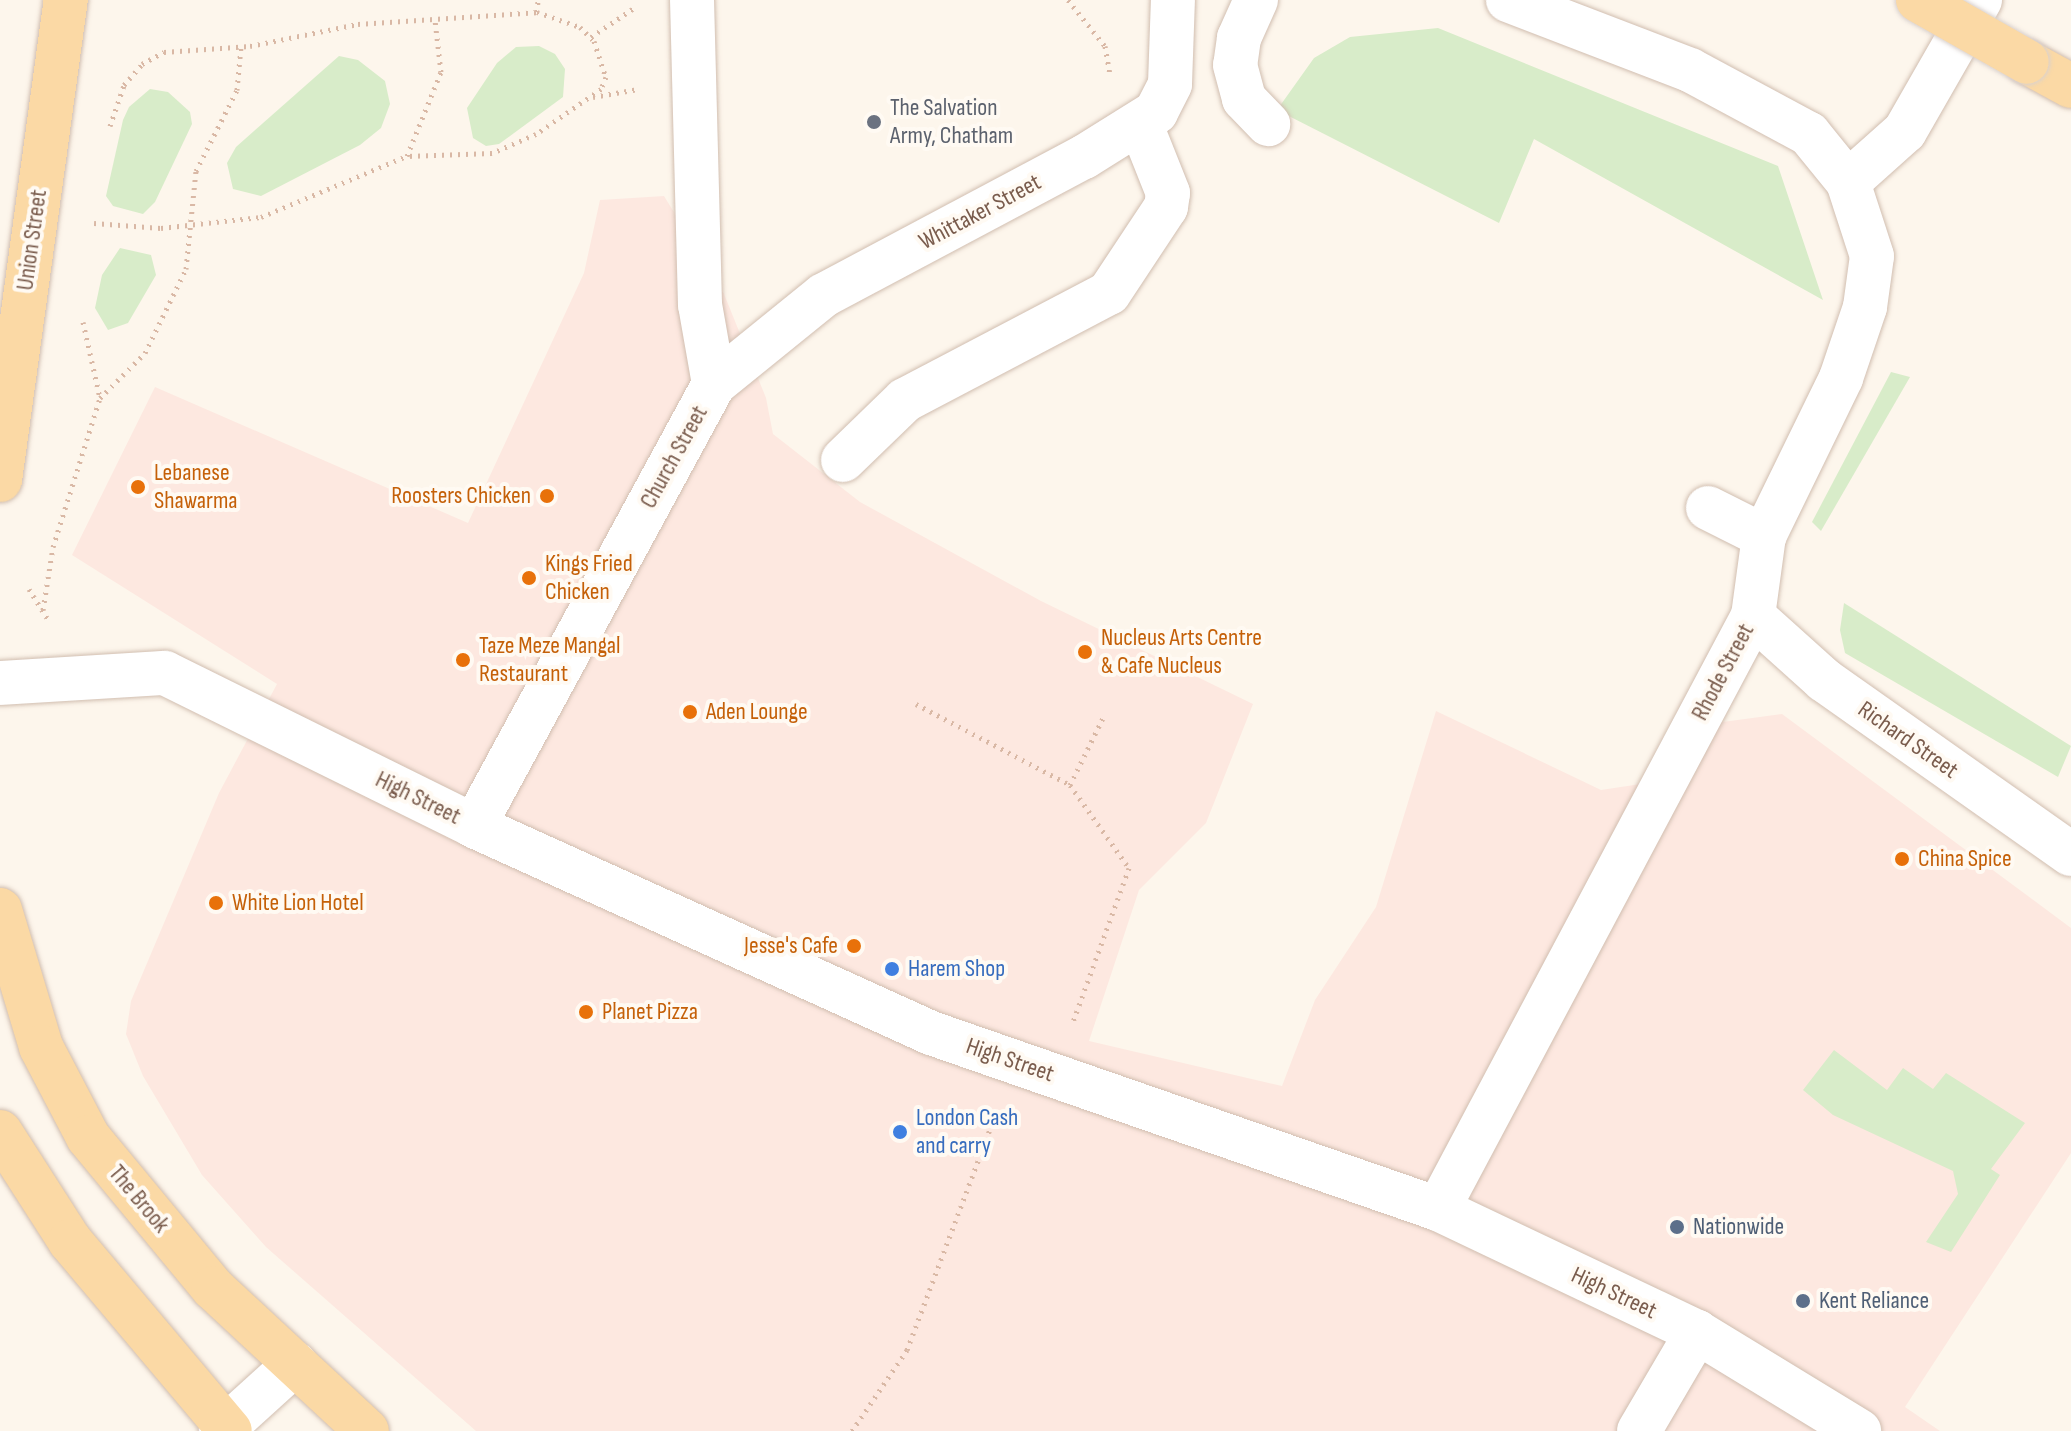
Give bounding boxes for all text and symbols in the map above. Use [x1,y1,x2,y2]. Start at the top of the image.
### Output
place label: The Salvation Army, Chatham [890,94,1013,150]
marker: The Salvation Army, Chatham [865,113,883,131]
street label: Whittaker Street [914,168,1046,256]
street label: Union Street [11,188,53,292]
street label: Church Street [634,401,714,513]
place label: Lebanese Shawarma [154,459,238,515]
marker: Lebanese Shawarma [129,478,147,496]
place label: Roosters Chicken [391,482,531,510]
marker: Roosters Chicken [538,487,556,505]
place label: Kings Fried Chicken [545,550,633,606]
marker: Kings Fried Chicken [520,569,538,587]
street label: Rhode Street [1686,619,1760,725]
place label: Nucleus Arts Centre & Cafe Nucleus [1101,624,1262,680]
place label: Taze Meze Mangal Restaurant [479,632,621,688]
marker: Nucleus Arts Centre & Cafe Nucleus [1076,643,1094,661]
marker: Taze Meze Mangal Restaurant [454,651,472,669]
street label: Richard Street [1852,695,1964,785]
place label: Aden Lounge [706,698,808,726]
marker: Aden Lounge [681,703,699,721]
street label: High Street [371,765,465,831]
place label: China Spice [1918,845,2012,873]
marker: China Spice [1893,850,1911,868]
place label: White Lion Hotel [232,889,364,917]
marker: White Lion Hotel [207,894,225,912]
place label: Jesse's Cafe [744,932,838,960]
marker: Jesse's Cafe [845,937,863,955]
place label: Harem Shop [908,955,1005,983]
marker: Harem Shop [883,960,901,978]
place label: Planet Pizza [602,998,698,1026]
marker: Planet Pizza [577,1003,595,1021]
street label: High Street [962,1032,1058,1088]
place label: London Cash and carry [916,1104,1018,1160]
marker: London Cash and carry [891,1123,909,1141]
street label: The Brook [102,1159,176,1239]
place label: Nationwide [1693,1213,1784,1241]
marker: Nationwide [1668,1218,1686,1236]
street label: High Street [1567,1261,1661,1325]
place label: Kent Reliance [1819,1287,1929,1315]
marker: Kent Reliance [1794,1292,1812,1310]

